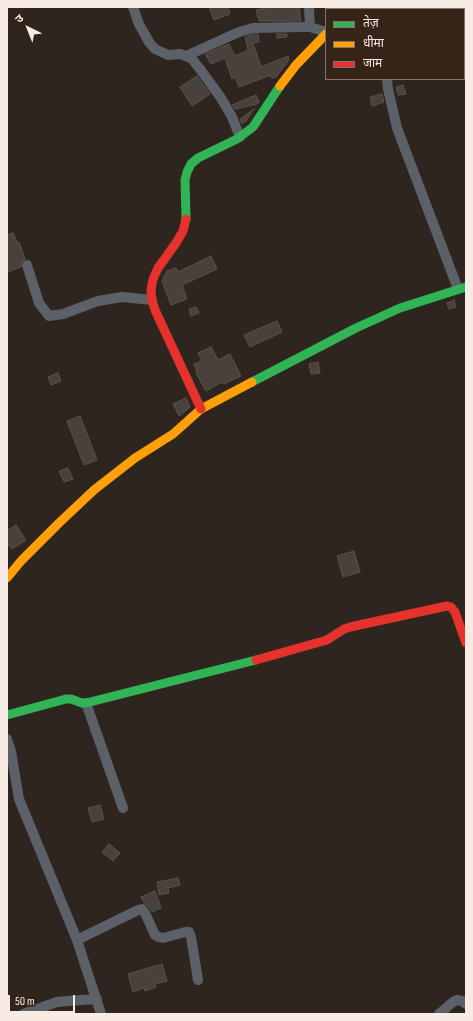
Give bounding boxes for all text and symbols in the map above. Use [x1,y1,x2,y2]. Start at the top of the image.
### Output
north arrow [8,8,48,48]
legend [325,8,465,80]
text: उ [13,12,26,26]
text: तेज़ [363,16,379,31]
text: धीमा [363,36,384,51]
text: जाम [363,56,382,71]
scale bar [10,987,77,1013]
text: 50 m [15,994,35,1009]

